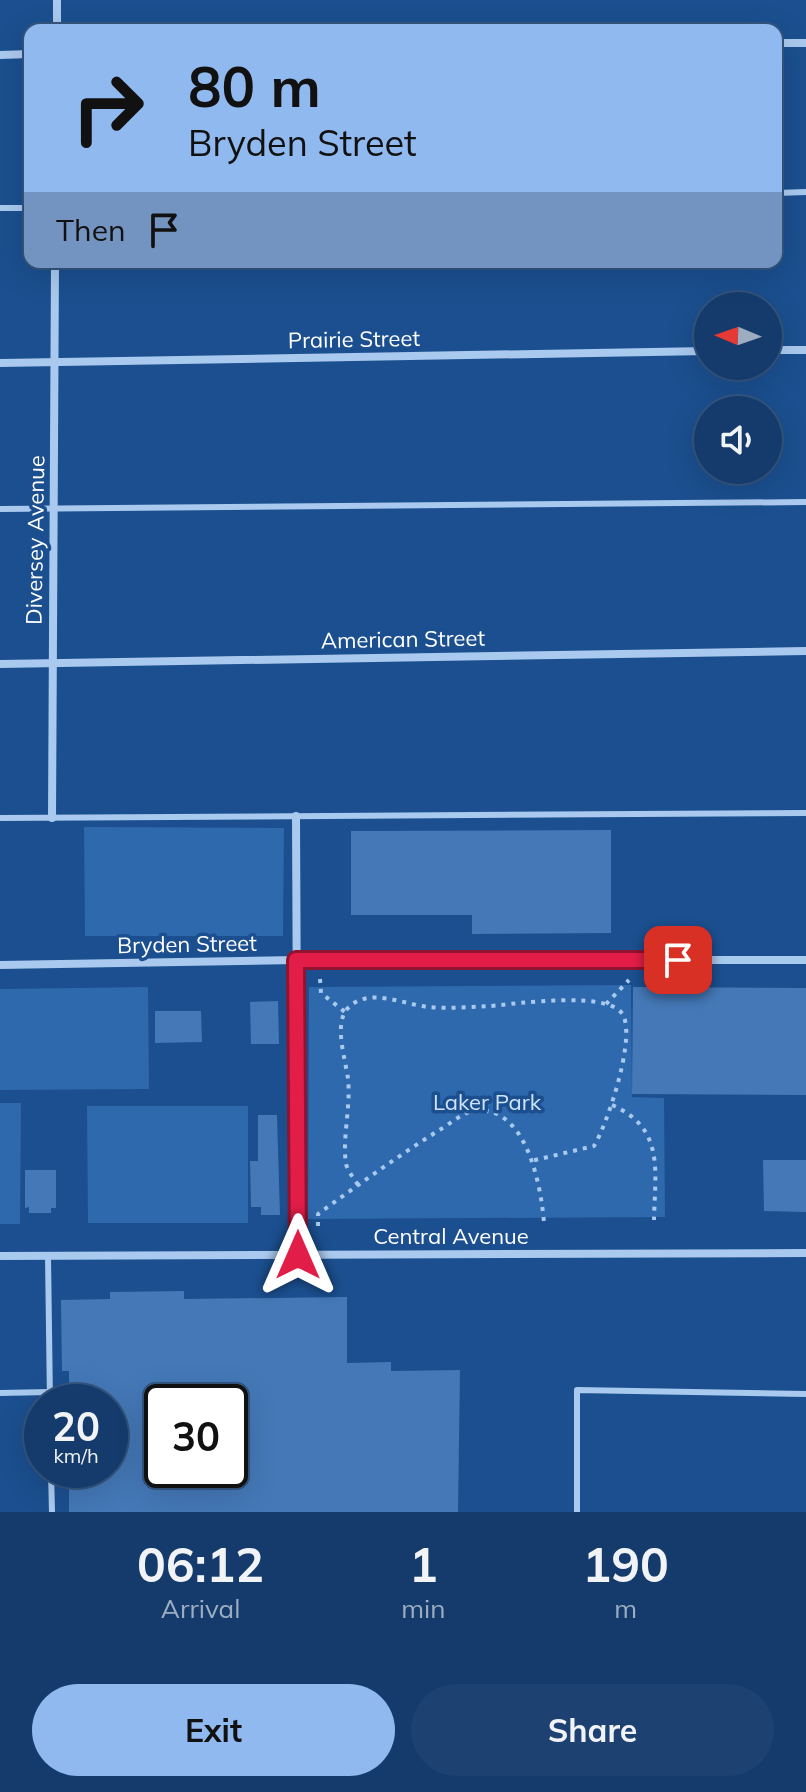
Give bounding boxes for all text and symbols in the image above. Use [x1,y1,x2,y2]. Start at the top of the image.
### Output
text: 80 m [188,51,321,121]
icon: right [56,56,160,160]
text: Bryden Street [188,120,417,165]
icon: arrive [142,208,186,252]
text: Then [56,211,126,249]
north arrow [694,292,782,380]
map controls [694,292,782,484]
street label: Prairie Street [288,324,421,354]
button: sound [694,396,782,484]
street label: Diversey Avenue [20,455,50,625]
street label: American Street [321,624,486,654]
pin [644,926,712,994]
street label: Bryden Street [117,929,257,959]
icon: arrive [656,938,700,982]
park label: Laker Park [433,1088,542,1116]
position arrow [256,1213,340,1297]
street label: Central Avenue [373,1222,529,1250]
speed limit sign: 30 [144,1384,248,1488]
text: 20 [52,1401,100,1451]
text: km/h [53,1443,99,1468]
text: 06:12 [137,1534,264,1594]
text: 1 [409,1534,438,1594]
text: 190 [583,1534,669,1594]
text: Arrival [161,1592,240,1625]
text: min [401,1592,445,1625]
text: m [614,1592,637,1625]
button: Exit [32,1684,395,1776]
button: Share [411,1684,774,1776]

